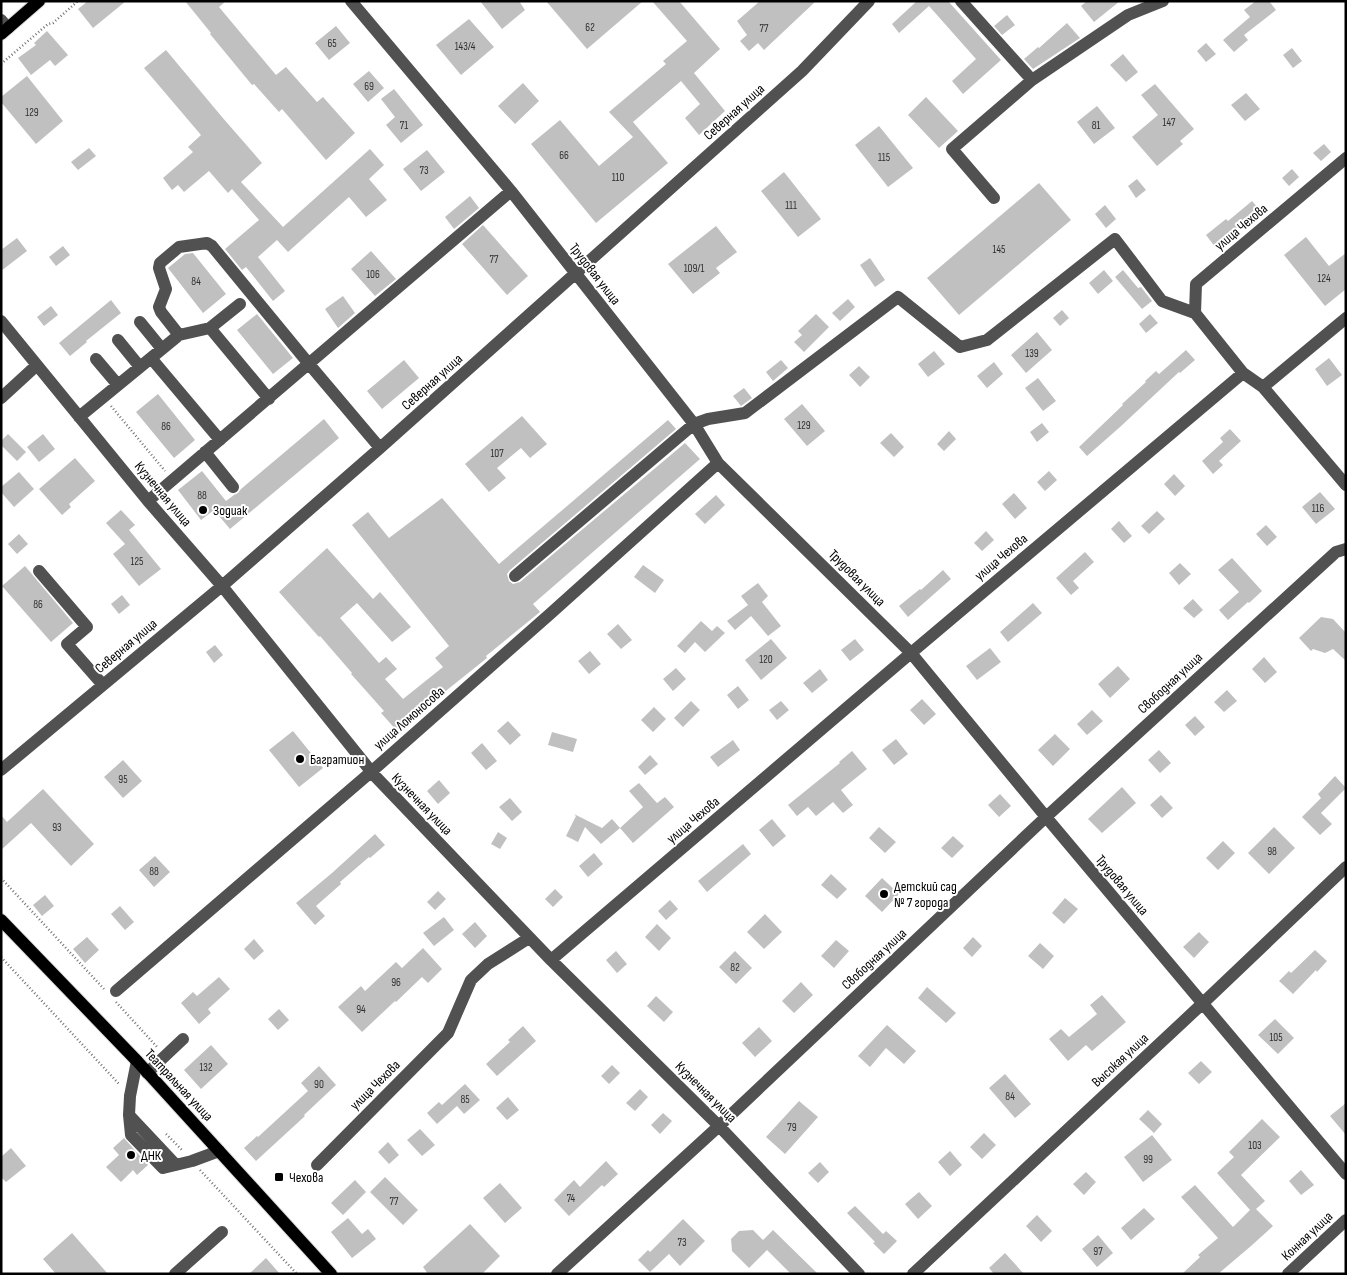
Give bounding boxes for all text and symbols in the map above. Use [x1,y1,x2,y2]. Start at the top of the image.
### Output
house number: 62 [585,21,595,34]
house number: 77 [760,22,769,35]
house number: 65 [327,37,337,50]
house number: 143/4 [455,40,476,53]
house number: 69 [364,80,374,93]
street label: Северная улица [700,80,768,144]
house number: 129 [25,106,39,119]
house number: 147 [1163,116,1176,129]
house number: 71 [400,119,408,132]
house number: 81 [1092,119,1100,132]
house number: 66 [559,149,569,162]
house number: 115 [878,151,890,164]
house number: 73 [419,164,429,177]
house number: 110 [612,171,624,184]
house number: 111 [785,199,797,212]
street label: улица Чехова [1211,200,1271,254]
street label: Трудовая улица [566,240,624,308]
house number: 145 [993,243,1005,256]
house number: 77 [490,253,499,266]
house number: 109/1 [684,262,704,275]
house number: 106 [366,268,380,281]
house number: 124 [1317,272,1331,285]
house number: 84 [191,275,201,288]
house number: 139 [1025,347,1039,360]
street label: Северная улица [398,350,466,414]
house number: 129 [797,419,811,432]
house number: 86 [161,420,171,433]
house number: 107 [490,447,504,460]
street label: Кузнечная улица [131,458,195,530]
house number: 88 [197,489,207,502]
place label: Зодиак [213,502,248,519]
house number: 116 [1312,502,1324,515]
marker: Зодиак [197,504,209,516]
street label: улица Чехова [971,530,1031,584]
street label: Трудовая улица [825,546,889,610]
house number: 125 [131,555,143,568]
house number: 86 [33,598,43,611]
street label: Северная улица [91,615,161,677]
street label: Свободная улица [1134,649,1206,717]
house number: 120 [759,653,773,666]
street label: улица Ломоносова [370,683,448,753]
place label: Багратион [310,751,364,768]
marker: Багратион [294,753,306,765]
street label: Кузнечная улица [388,769,456,839]
house number: 95 [118,773,128,786]
street label: улица Чехова [663,793,723,847]
house number: 93 [52,821,62,834]
house number: 98 [1267,845,1277,858]
street label: Трудовая улица [1092,851,1152,919]
house number: 88 [149,865,159,878]
place label: Детский сад № 7 города [894,878,957,911]
marker: Детский сад № 7 города [878,888,890,900]
street label: Свободная улица [838,925,910,993]
house number: 82 [730,961,740,974]
house number: 96 [391,976,401,989]
house number: 94 [356,1003,366,1016]
street label: Высокая улица [1088,1029,1152,1091]
house number: 105 [1269,1031,1283,1044]
street label: Театральная улица [141,1045,217,1125]
street label: улица Чехова [346,1056,404,1114]
street label: Кузнечная улица [672,1058,740,1126]
house number: 132 [199,1061,213,1074]
house number: 90 [314,1078,324,1091]
house number: 84 [1005,1090,1015,1103]
house number: 85 [460,1093,470,1106]
house number: 79 [787,1121,797,1134]
house number: 103 [1248,1139,1262,1152]
place label: ДНК [141,1147,162,1164]
marker: ДНК [125,1149,137,1161]
house number: 99 [1143,1153,1153,1166]
place label: Чехова [289,1169,323,1186]
marker: Чехова [273,1171,285,1183]
house number: 74 [567,1192,576,1205]
house number: 77 [390,1195,399,1208]
street label: Конная улица [1278,1208,1336,1264]
house number: 73 [677,1236,687,1249]
house number: 97 [1093,1245,1103,1258]

